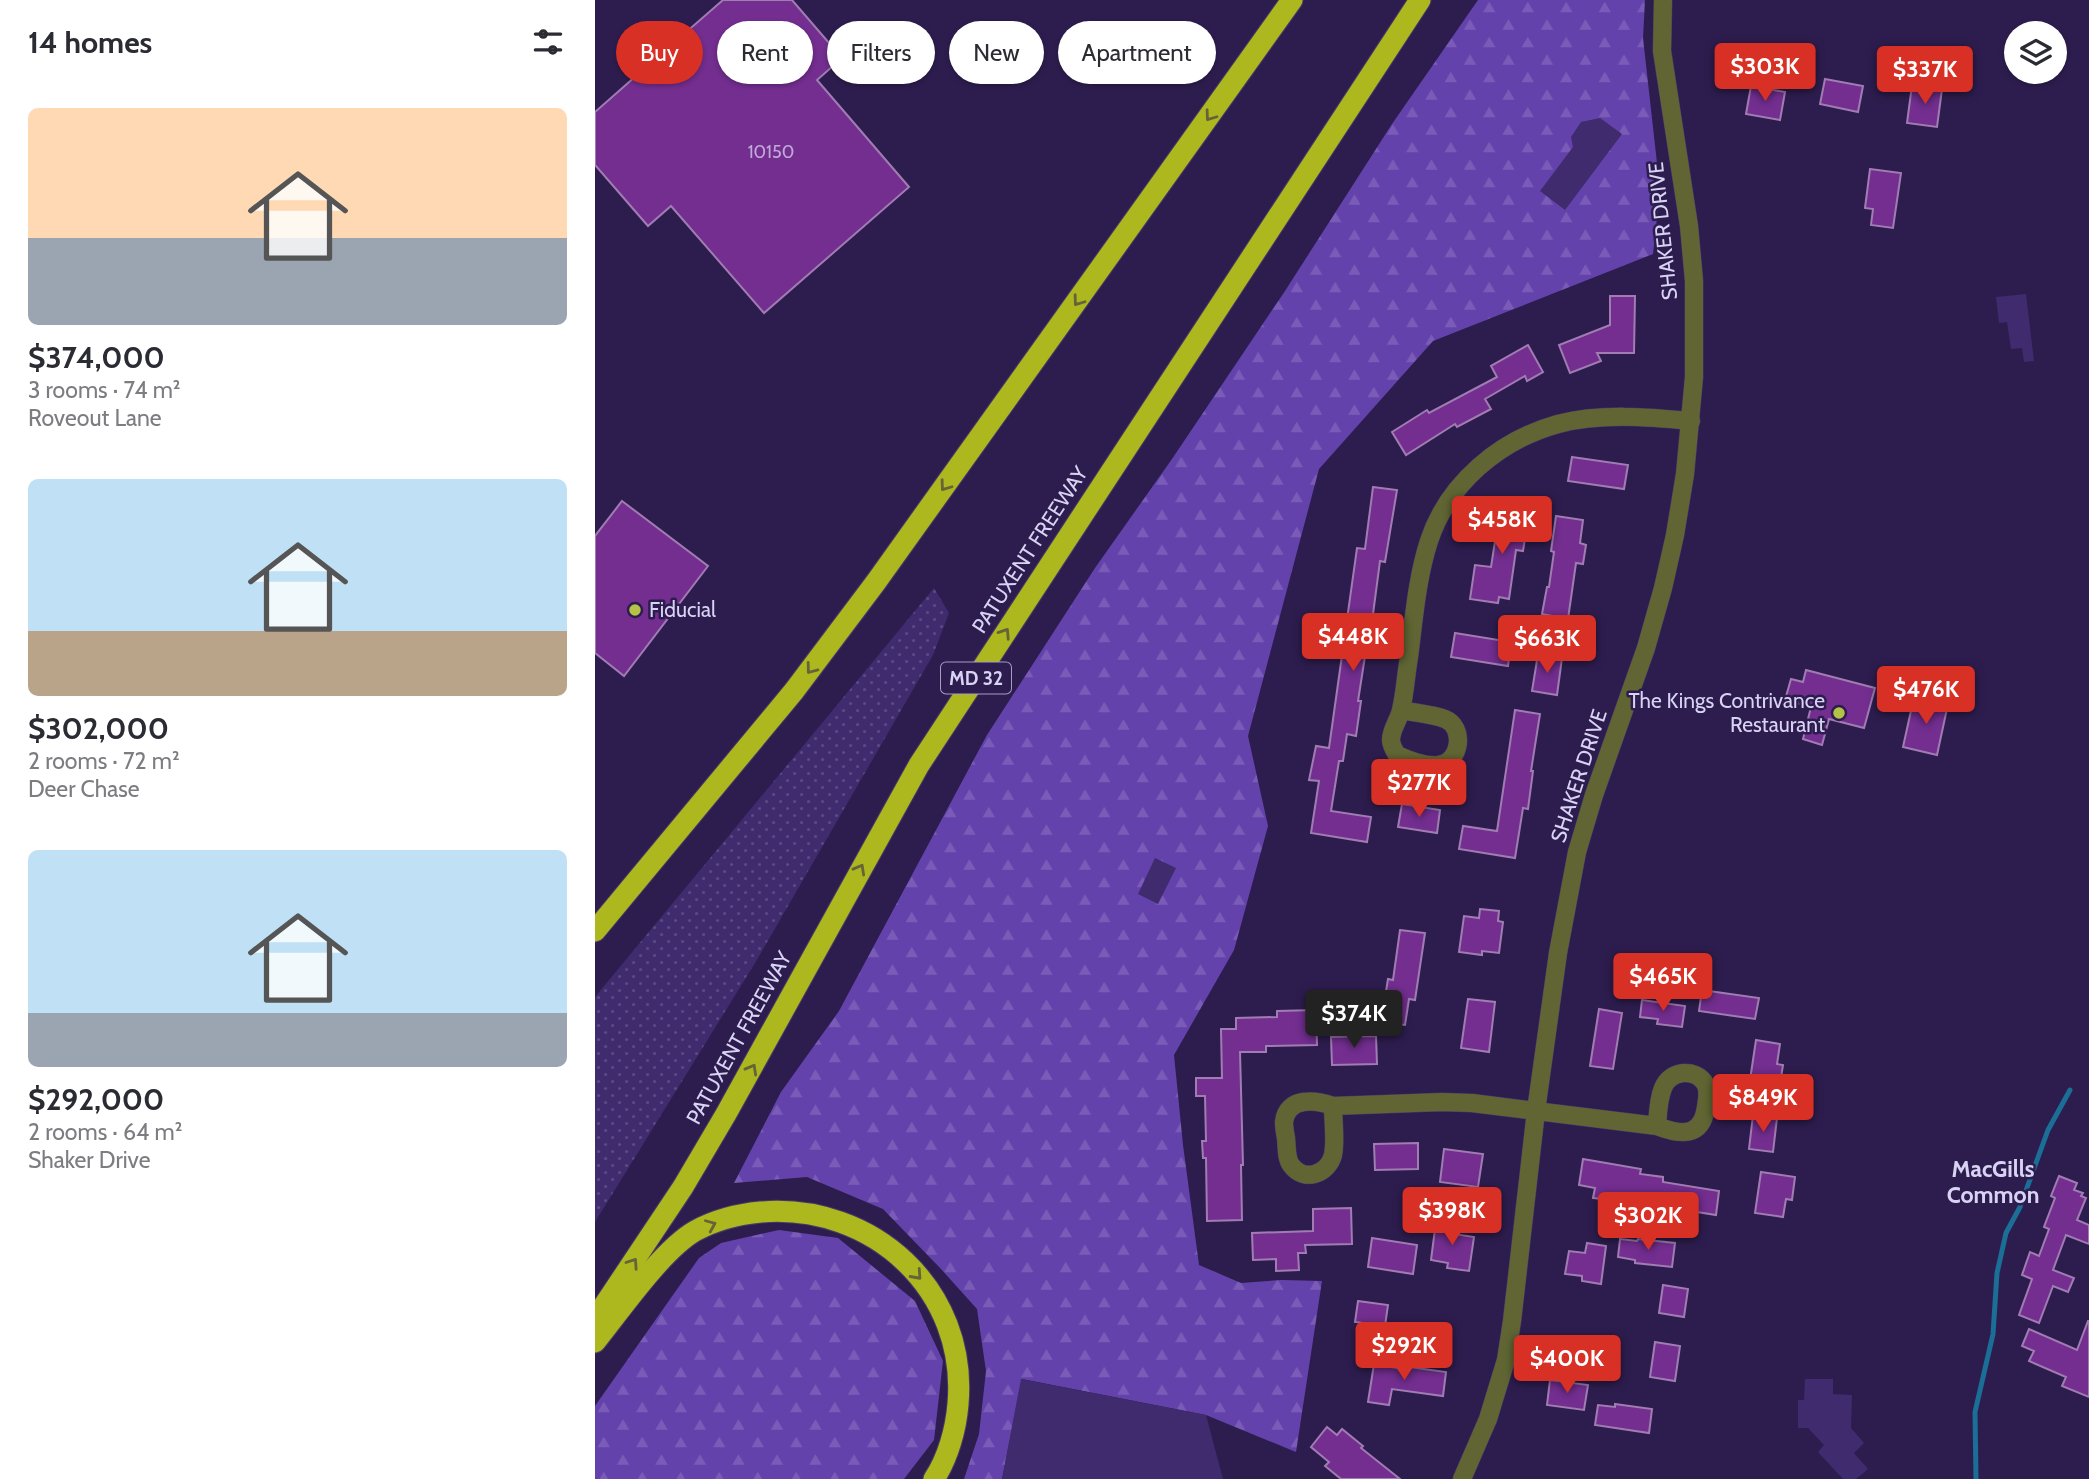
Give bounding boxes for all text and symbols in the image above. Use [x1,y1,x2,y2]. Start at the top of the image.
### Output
chip: Buy [616,21,703,84]
chip: Rent [717,21,813,84]
chip: Filters [827,21,935,84]
chip: New [949,21,1044,84]
chip: Apartment [1058,21,1216,84]
map controls [2004,21,2067,84]
button: layers [2004,21,2067,84]
icon: filters [529,23,567,61]
text: 14 homes [28,24,152,61]
pin: $303K [1716,43,1814,103]
pin: $337K [1876,46,1974,106]
text: $303K [1731,52,1799,80]
text: $337K [1893,55,1957,83]
one-way arrow [1206,108,1218,121]
house number: 10150 [748,141,794,163]
icon: home [235,153,361,279]
street label: SHAKER DRIVE [1643,161,1682,301]
one-way arrow [1074,293,1086,306]
text: $374,000 [28,339,165,376]
text: 3 rooms · 74 m² [28,376,180,404]
text: Roveout Lane [28,404,162,432]
street label: PATUXENT FREEWAY [966,461,1093,638]
one-way arrow [941,478,954,491]
pin: $458K [1453,496,1551,556]
text: $458K [1468,505,1536,533]
icon: home [235,524,361,650]
place label: Fiducial [649,597,716,622]
marker: Fiducial [627,602,643,618]
pin: $448K [1304,614,1402,673]
pin: $663K [1498,616,1596,675]
text: $448K [1318,622,1388,650]
text: $663K [1514,624,1580,652]
one-way arrow [997,628,1010,641]
one-way arrow [806,661,819,674]
road number: MD 32 [941,663,1011,694]
pin: $476K [1877,666,1975,726]
text: $476K [1893,675,1959,703]
place label: The Kings Contrivance Restaurant [1629,688,1825,737]
marker: The Kings Contrivance Restaurant [1831,705,1847,721]
street label: SHAKER DRIVE [1545,706,1612,846]
text: $302,000 [28,710,169,747]
text: 2 rooms · 72 m² [28,747,180,775]
pin: $277K [1370,760,1468,819]
text: $277K [1387,768,1451,796]
text: Deer Chase [28,775,140,803]
one-way arrow [852,863,865,876]
icon: home [235,895,361,1021]
street label: PATUXENT FREEWAY [681,946,797,1129]
pin: $465K [1614,954,1712,1013]
text: $465K [1629,962,1697,990]
pin: $374K [1305,990,1403,1050]
text: $374K [1321,999,1387,1027]
one-way arrow [743,1063,757,1076]
pin: $849K [1714,1074,1812,1134]
text: $292,000 [28,1081,164,1118]
text: $849K [1729,1083,1797,1111]
text: 2 rooms · 64 m² [28,1118,182,1146]
text: Shaker Drive [28,1146,150,1174]
district label: MacGills Common [1947,1155,2039,1209]
pin: $398K [1403,1188,1501,1247]
pin: $302K [1599,1192,1697,1252]
text: $398K [1419,1196,1485,1224]
text: $302K [1614,1201,1682,1229]
one-way arrow [703,1219,716,1233]
one-way arrow [625,1258,638,1271]
one-way arrow [909,1267,921,1280]
pin: $292K [1355,1322,1453,1382]
text: $292K [1371,1331,1437,1359]
pin: $400K [1518,1336,1616,1395]
text: $400K [1530,1344,1604,1372]

